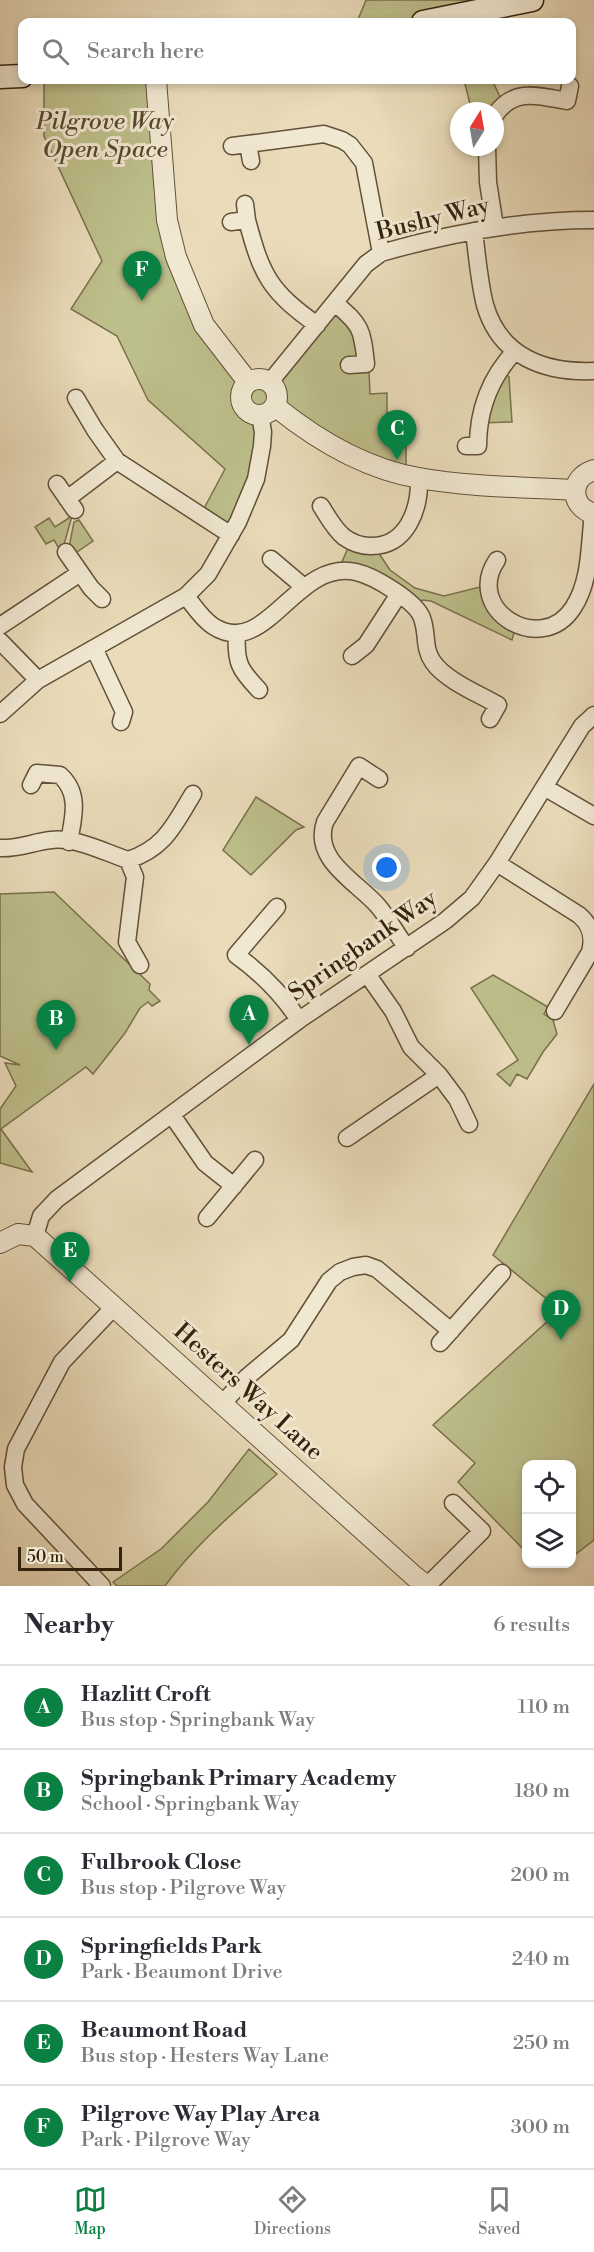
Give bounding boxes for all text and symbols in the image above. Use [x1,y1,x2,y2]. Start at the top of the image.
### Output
search box [18,18,576,84]
icon: search [39,35,72,68]
text: Search here [87,38,204,65]
north arrow [450,102,504,156]
park label: Pilgrove Way Open Space [35,107,174,165]
street label: Bushy Way [372,190,493,248]
pin: F [122,252,162,301]
pin: C [378,410,416,460]
your location [372,853,401,882]
street label: Springbank Way [283,883,443,1008]
pin: A [230,996,268,1045]
pin: B [36,1000,76,1050]
pin: E [50,1232,90,1282]
pin: D [542,1290,580,1340]
street label: Hesters Way Lane [167,1317,329,1467]
map controls [522,1460,576,1568]
button: locate [522,1460,576,1514]
button: layers [522,1514,576,1568]
scale bar [18,1544,122,1572]
text: 50 m [27,1547,64,1567]
text: Nearby [24,1609,114,1641]
text: 6 results [493,1613,570,1638]
text: Hazlitt Croft [81,1681,211,1708]
text: A [36,1695,51,1720]
text: 110 m [518,1695,570,1720]
text: Bus stop · Springbank Way [81,1708,315,1733]
text: Springbank Primary Academy [81,1765,396,1792]
text: B [36,1779,51,1804]
text: 180 m [515,1779,570,1804]
text: School · Springbank Way [81,1792,300,1817]
text: Fulbrook Close [81,1849,241,1876]
text: C [36,1863,51,1888]
text: 200 m [510,1863,570,1888]
text: Bus stop · Pilgrove Way [81,1876,286,1901]
text: Springfields Park [81,1933,262,1960]
text: D [36,1947,51,1972]
text: 240 m [512,1947,570,1972]
text: Park · Beaumont Drive [81,1960,283,1985]
text: Beaumont Road [81,2017,247,2044]
text: E [37,2031,50,2056]
text: 250 m [513,2031,570,2056]
text: Bus stop · Hesters Way Lane [81,2044,329,2069]
text: Pilgrove Way Play Area [81,2101,320,2128]
text: F [36,2115,51,2140]
text: 300 m [511,2115,570,2140]
text: Park · Pilgrove Way [81,2128,251,2153]
tab: Map [74,2183,107,2239]
tab: Directions [254,2183,331,2239]
tab: Saved [478,2183,520,2239]

